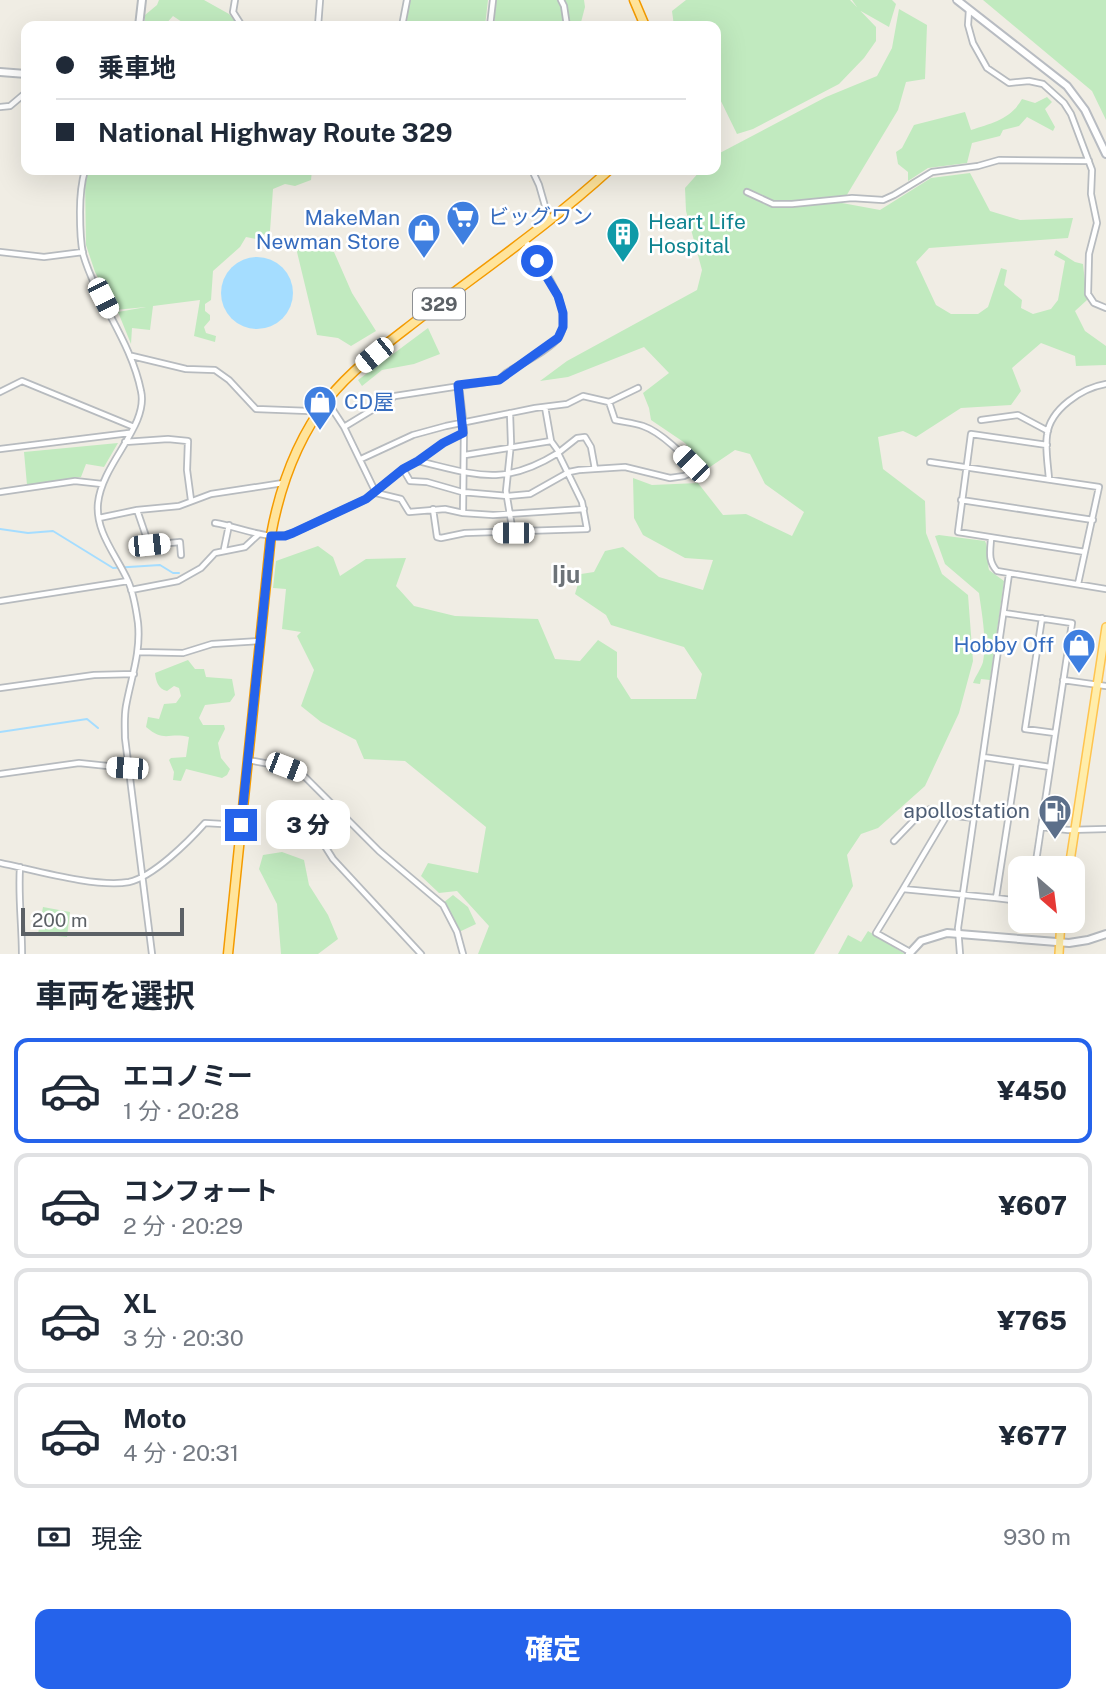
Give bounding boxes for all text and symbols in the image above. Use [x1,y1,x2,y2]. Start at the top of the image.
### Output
text: 乗車地 [98,52,176,83]
text: National Highway Route 329 [98,117,453,148]
supermarket icon: ビッグワン [444,198,482,247]
place label: ビッグワン [488,204,593,229]
place label: MakeMan Newman Store [256,205,400,254]
place label: Heart Life Hospital [648,209,746,258]
shop icon: MakeMan Newman Store [405,211,443,260]
building icon: Heart Life Hospital [604,215,642,264]
route start [521,245,553,277]
car [85,275,122,321]
road number: 329 [413,288,465,320]
car [352,334,397,376]
shop icon: CD屋 [301,383,339,432]
place label: CD屋 [344,389,394,414]
car [669,442,714,486]
car [493,523,535,544]
car [128,532,171,558]
district label: Iju [552,560,580,588]
shop icon: Hobby Off [1060,626,1098,675]
place label: Hobby Off [953,632,1054,657]
car [263,750,310,784]
car [106,756,149,780]
fuel station icon: apollostation [1036,792,1074,841]
place label: apollostation [903,798,1030,823]
callout: 3 分 [266,800,350,850]
route end [225,809,257,841]
text: 3 分 [286,811,330,838]
north arrow [1008,856,1085,933]
map controls [1008,856,1085,933]
scale bar [21,905,184,937]
text: 200 m [32,909,88,931]
text: 車両を選択 [35,977,195,1014]
icon: car [39,1059,102,1122]
text: エコノミー [123,1060,253,1091]
text: ¥450 [997,1075,1067,1106]
text: 1 分 · 20:28 [123,1097,239,1124]
icon: car [39,1174,102,1237]
text: コンフォート [123,1175,278,1206]
text: ¥607 [998,1190,1067,1221]
text: 2 分 · 20:29 [123,1212,243,1239]
text: XL [123,1288,157,1319]
icon: car [39,1289,102,1352]
text: ¥765 [997,1305,1067,1336]
text: 3 分 · 20:30 [123,1324,244,1351]
text: Moto [123,1403,186,1434]
icon: car [39,1404,102,1467]
text: ¥677 [999,1420,1067,1451]
text: 4 分 · 20:31 [123,1439,239,1466]
icon: cash [35,1518,73,1556]
text: 現金 [91,1523,143,1554]
text: 930 m [1003,1523,1071,1550]
button: 確定 [35,1609,1071,1689]

